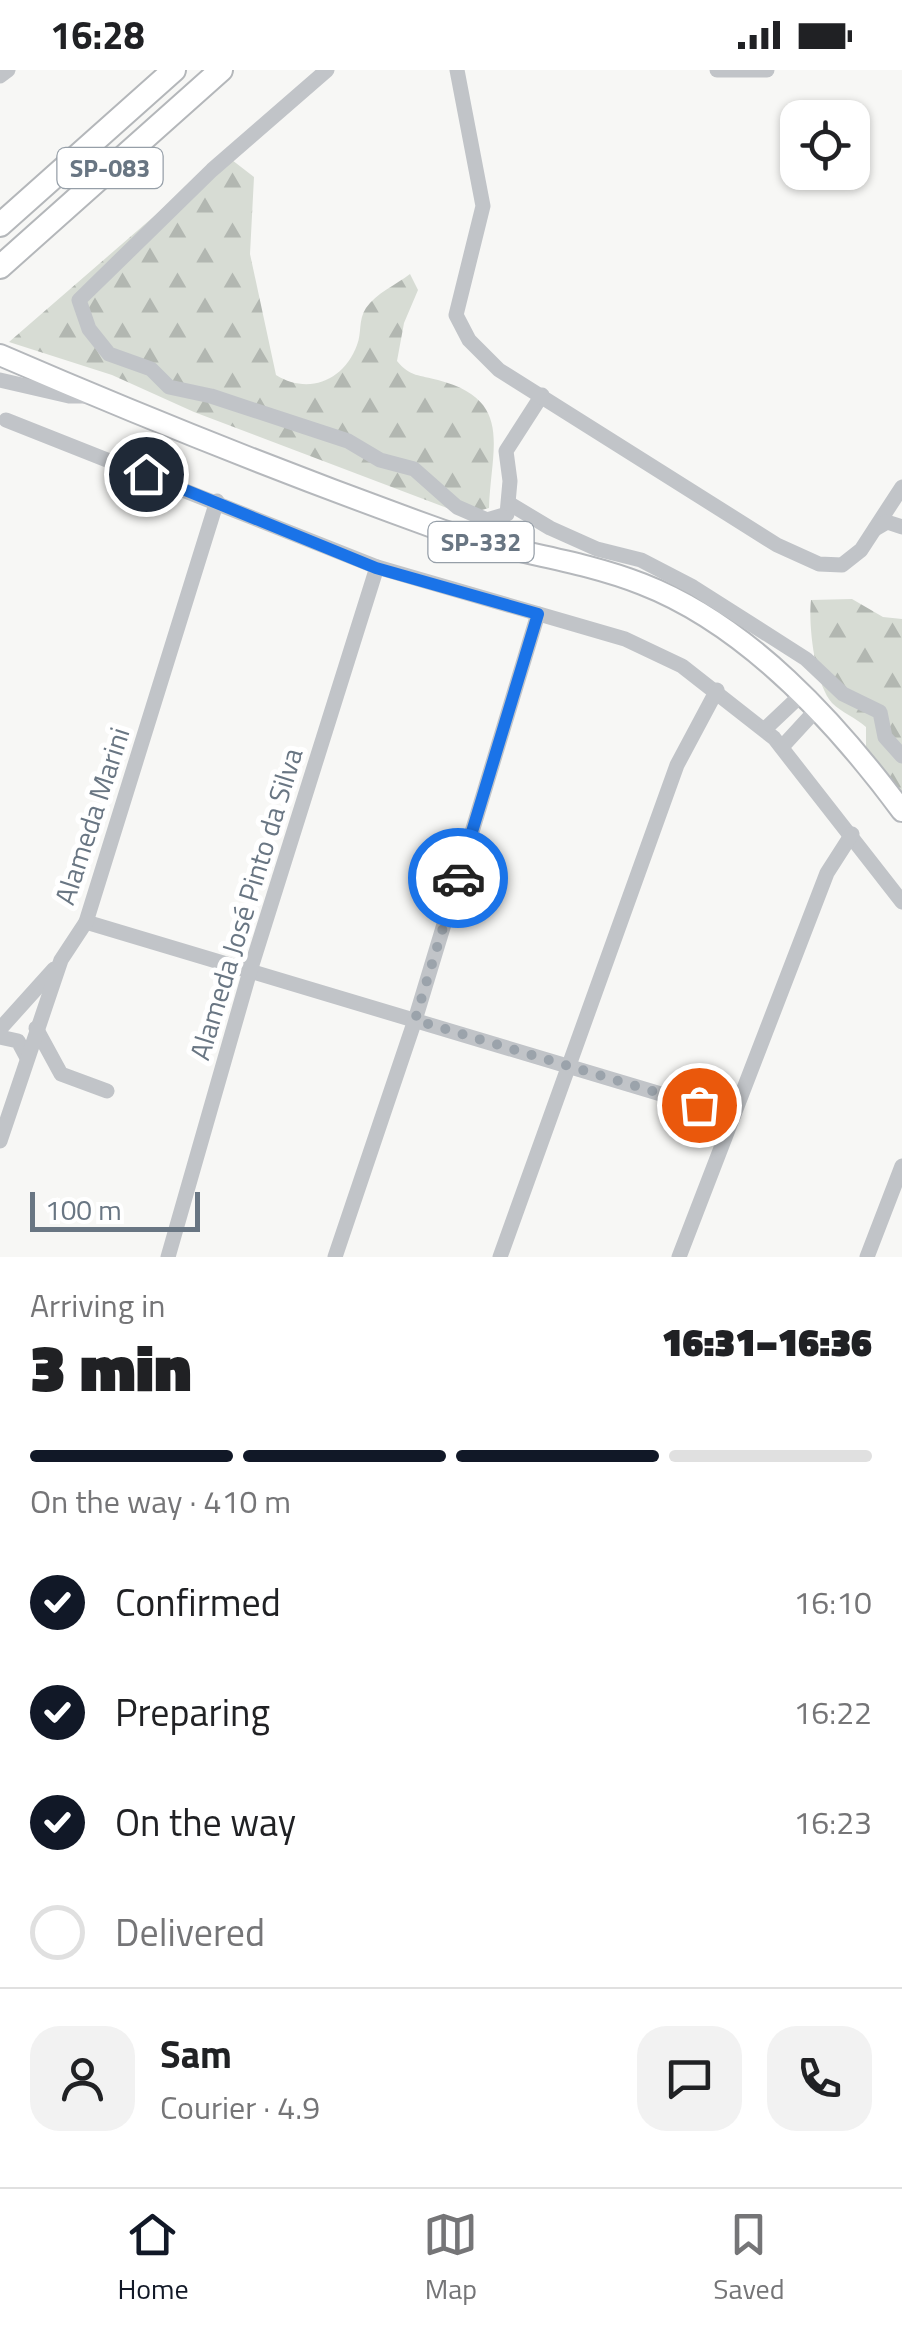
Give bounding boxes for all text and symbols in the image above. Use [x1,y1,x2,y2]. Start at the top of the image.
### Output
text: 16:28 [50,6,145,64]
map controls [780,100,870,190]
button: locate [780,100,870,190]
road number: SP-083 [58,148,162,188]
pin [104,432,189,517]
icon: home [119,447,174,502]
road number: SP-332 [428,522,534,562]
street label: Alameda Marini [43,722,140,910]
street label: Alameda José Pinto da Silva [178,742,313,1065]
courier [408,828,508,928]
icon: car [431,851,486,906]
pin [657,1063,742,1148]
icon: bag [672,1078,727,1133]
scale bar [30,1187,200,1232]
text: 100 m [45,1188,122,1231]
text: Arriving in [30,1281,166,1329]
text: 16:31–16:36 [662,1313,872,1371]
text: 3 min [30,1317,191,1416]
text: On the way · 410 m [30,1477,291,1525]
text: Confirmed [115,1573,281,1631]
icon: check [30,1575,85,1630]
text: 16:10 [793,1578,872,1626]
text: Preparing [115,1683,270,1741]
icon: check [30,1685,85,1740]
text: 16:22 [793,1688,872,1736]
text: On the way [115,1793,296,1851]
icon: check [30,1795,85,1850]
text: 16:23 [793,1798,872,1846]
text: Delivered [115,1903,265,1961]
text: Sam [160,2025,232,2083]
button: person [30,2026,135,2131]
button: chat [637,2026,742,2131]
button: phone [767,2026,872,2131]
text: Courier · 4.9 [160,2083,320,2131]
tab: Home [117,2207,189,2310]
tab: Map [423,2207,478,2310]
tab: Saved [713,2207,785,2310]

